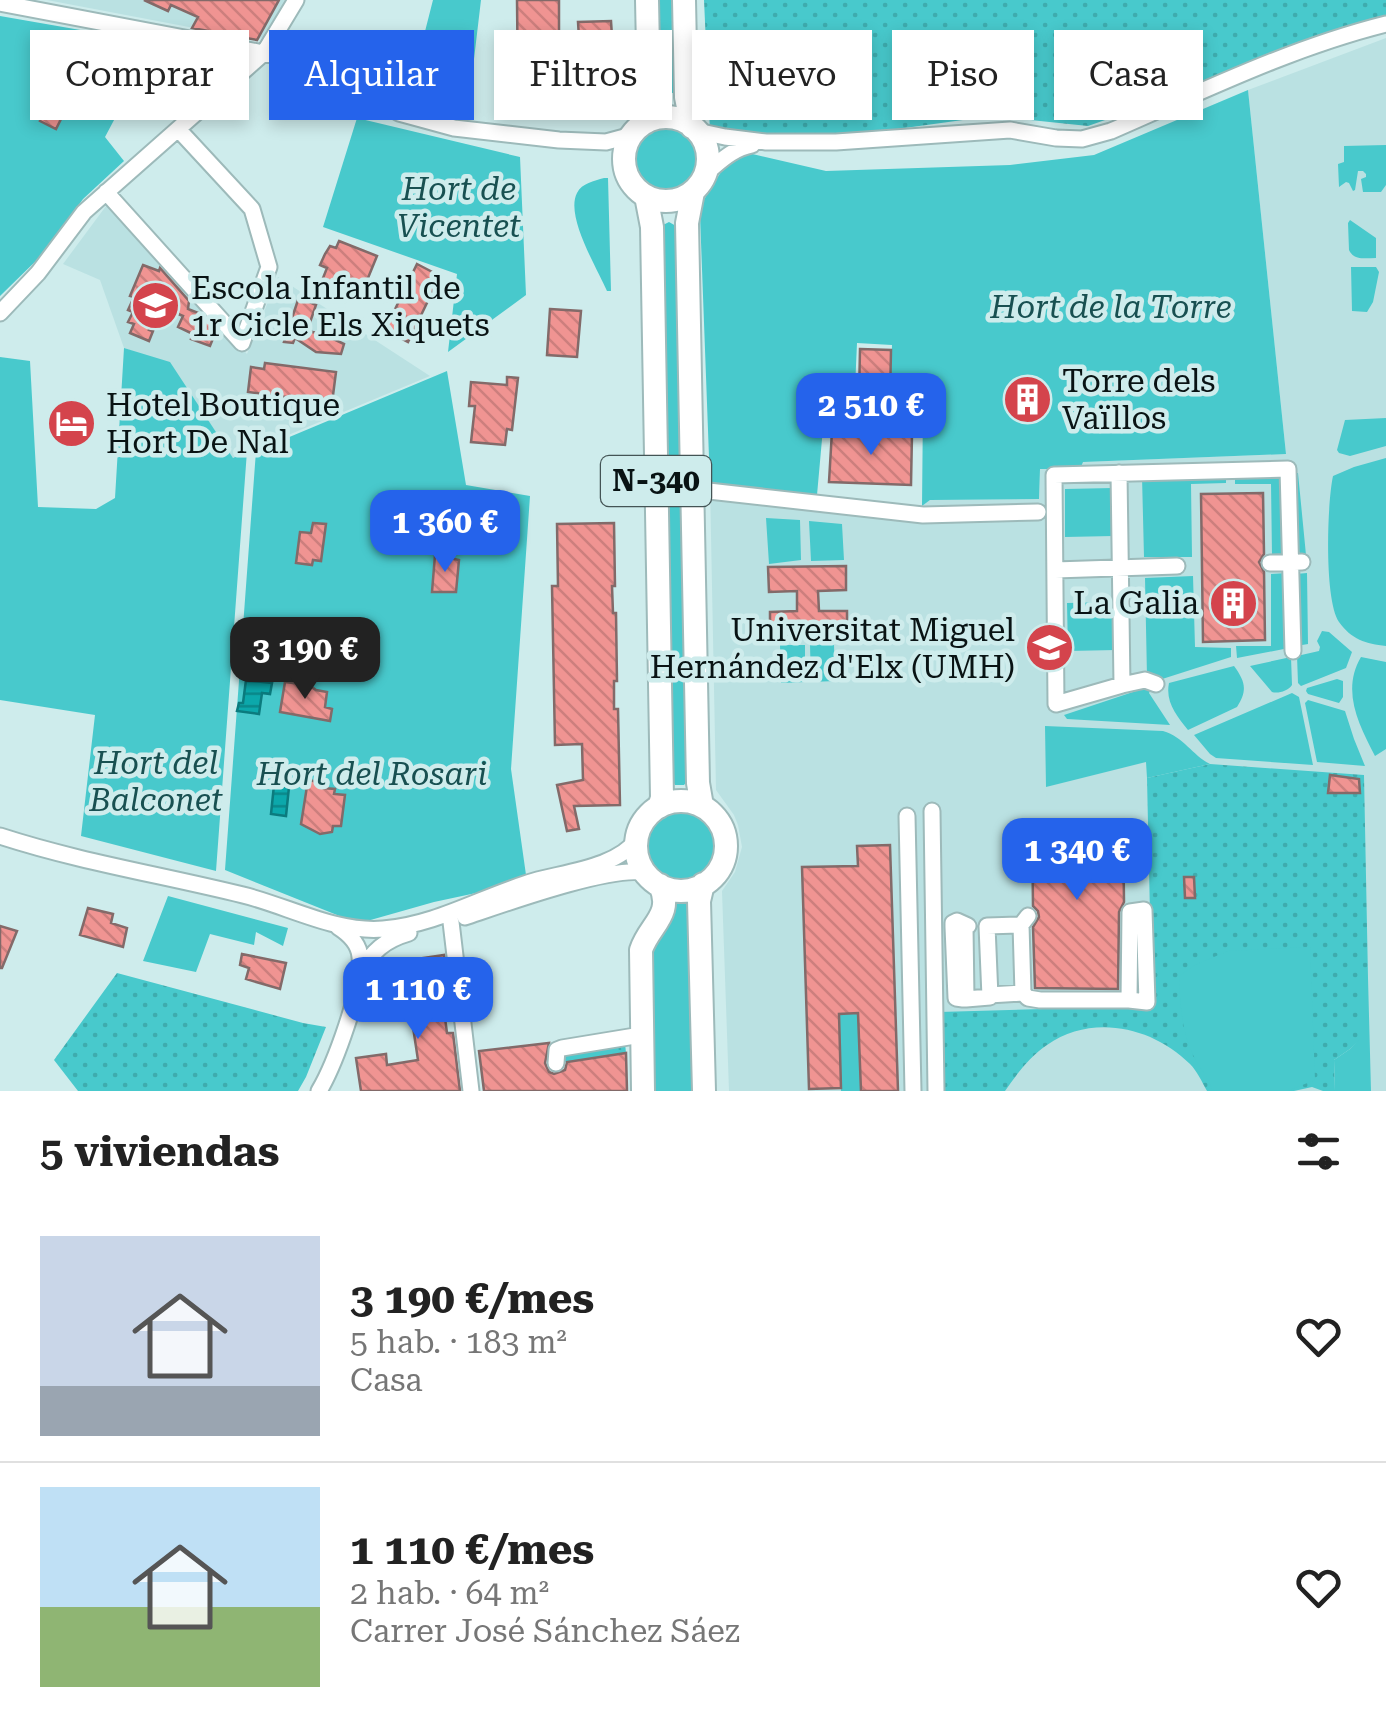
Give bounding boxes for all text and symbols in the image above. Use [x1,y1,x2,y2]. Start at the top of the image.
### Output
chip: Comprar [30,30,249,120]
chip: Alquilar [269,30,474,120]
chip: Filtros [494,30,672,120]
chip: Nuevo [692,30,872,120]
chip: Piso [892,30,1034,120]
chip: Casa [1054,30,1203,120]
park label: Hort de Vicentet [397,170,521,245]
place label: Escola Infantil de 1r Cicle Els Xiquets [191,269,490,344]
school or university icon: Escola Infantil de 1r Cicle Els Xiquets [130,280,182,332]
park label: Hort de la Torre [989,288,1232,326]
place label: Torre dels Vaïllos [1062,362,1215,437]
pin: 2 510 € [779,373,963,458]
building icon: Torre dels Vaïllos [1001,373,1053,425]
place label: Hotel Boutique Hort De Nal [106,386,340,461]
text: 2 510 € [818,386,924,424]
hotel icon: Hotel Boutique Hort De Nal [45,397,97,449]
road number: N-340 [601,456,711,506]
pin: 1 360 € [353,490,537,575]
text: 1 360 € [392,503,498,541]
building icon: La Galia [1208,577,1260,629]
place label: La Galia [1073,584,1199,622]
place label: Universitat Miguel Hernández d'Elx (UMH) [650,611,1015,686]
pin: 3 190 € [213,617,397,702]
school or university icon: Universitat Miguel Hernández d'Elx (UMH) [1024,622,1076,674]
text: 3 190 € [252,630,358,668]
park label: Hort del Balconet [88,744,223,819]
park label: Hort del Rosari [256,755,487,793]
pin: 1 340 € [985,818,1169,903]
text: 1 340 € [1024,831,1130,869]
pin: 1 110 € [326,957,510,1042]
text: 1 110 € [365,970,471,1008]
icon: filters [1291,1124,1346,1179]
text: 5 viviendas [40,1127,279,1176]
text: 3 190 €/mes [350,1274,594,1323]
icon: home [120,1276,240,1396]
icon: heart [1291,1309,1346,1364]
text: 5 hab. · 183 m² [350,1323,567,1361]
text: Casa [350,1361,423,1399]
text: 1 110 €/mes [350,1525,594,1574]
icon: home [120,1527,240,1647]
icon: heart [1291,1560,1346,1615]
text: 2 hab. · 64 m² [350,1574,549,1612]
text: Carrer José Sánchez Sáez [350,1612,740,1650]

